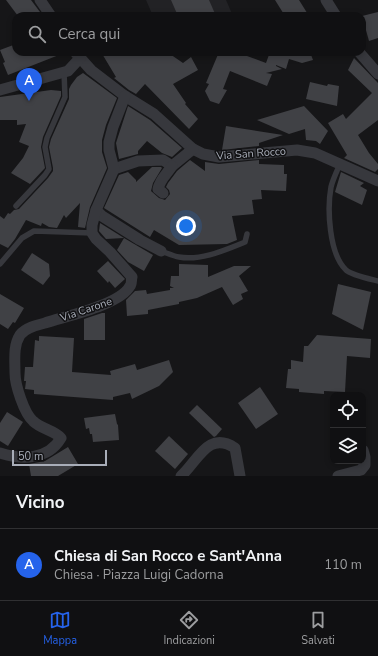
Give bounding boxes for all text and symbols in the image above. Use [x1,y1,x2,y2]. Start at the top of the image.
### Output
search box [12,12,366,56]
icon: search [26,23,48,45]
text: Cerca qui [58,24,120,44]
pin: A [16,68,42,101]
street label: Via San Rocco [215,144,286,163]
your location [176,216,196,236]
street label: Via Carone [57,294,114,326]
map controls [330,392,366,464]
button: locate [330,392,366,428]
button: layers [330,428,366,464]
scale bar [12,448,107,467]
text: 50 m [18,449,43,464]
text: Vicino [16,491,65,514]
text: Chiesa di San Rocco e Sant'Anna [54,546,282,566]
text: A [24,556,34,574]
text: 110 m [324,556,362,574]
text: Chiesa · Piazza Luigi Cadorna [54,566,224,584]
tab: Mappa [43,609,77,648]
tab: Indicazioni [163,609,215,648]
tab: Salvati [301,609,335,648]

